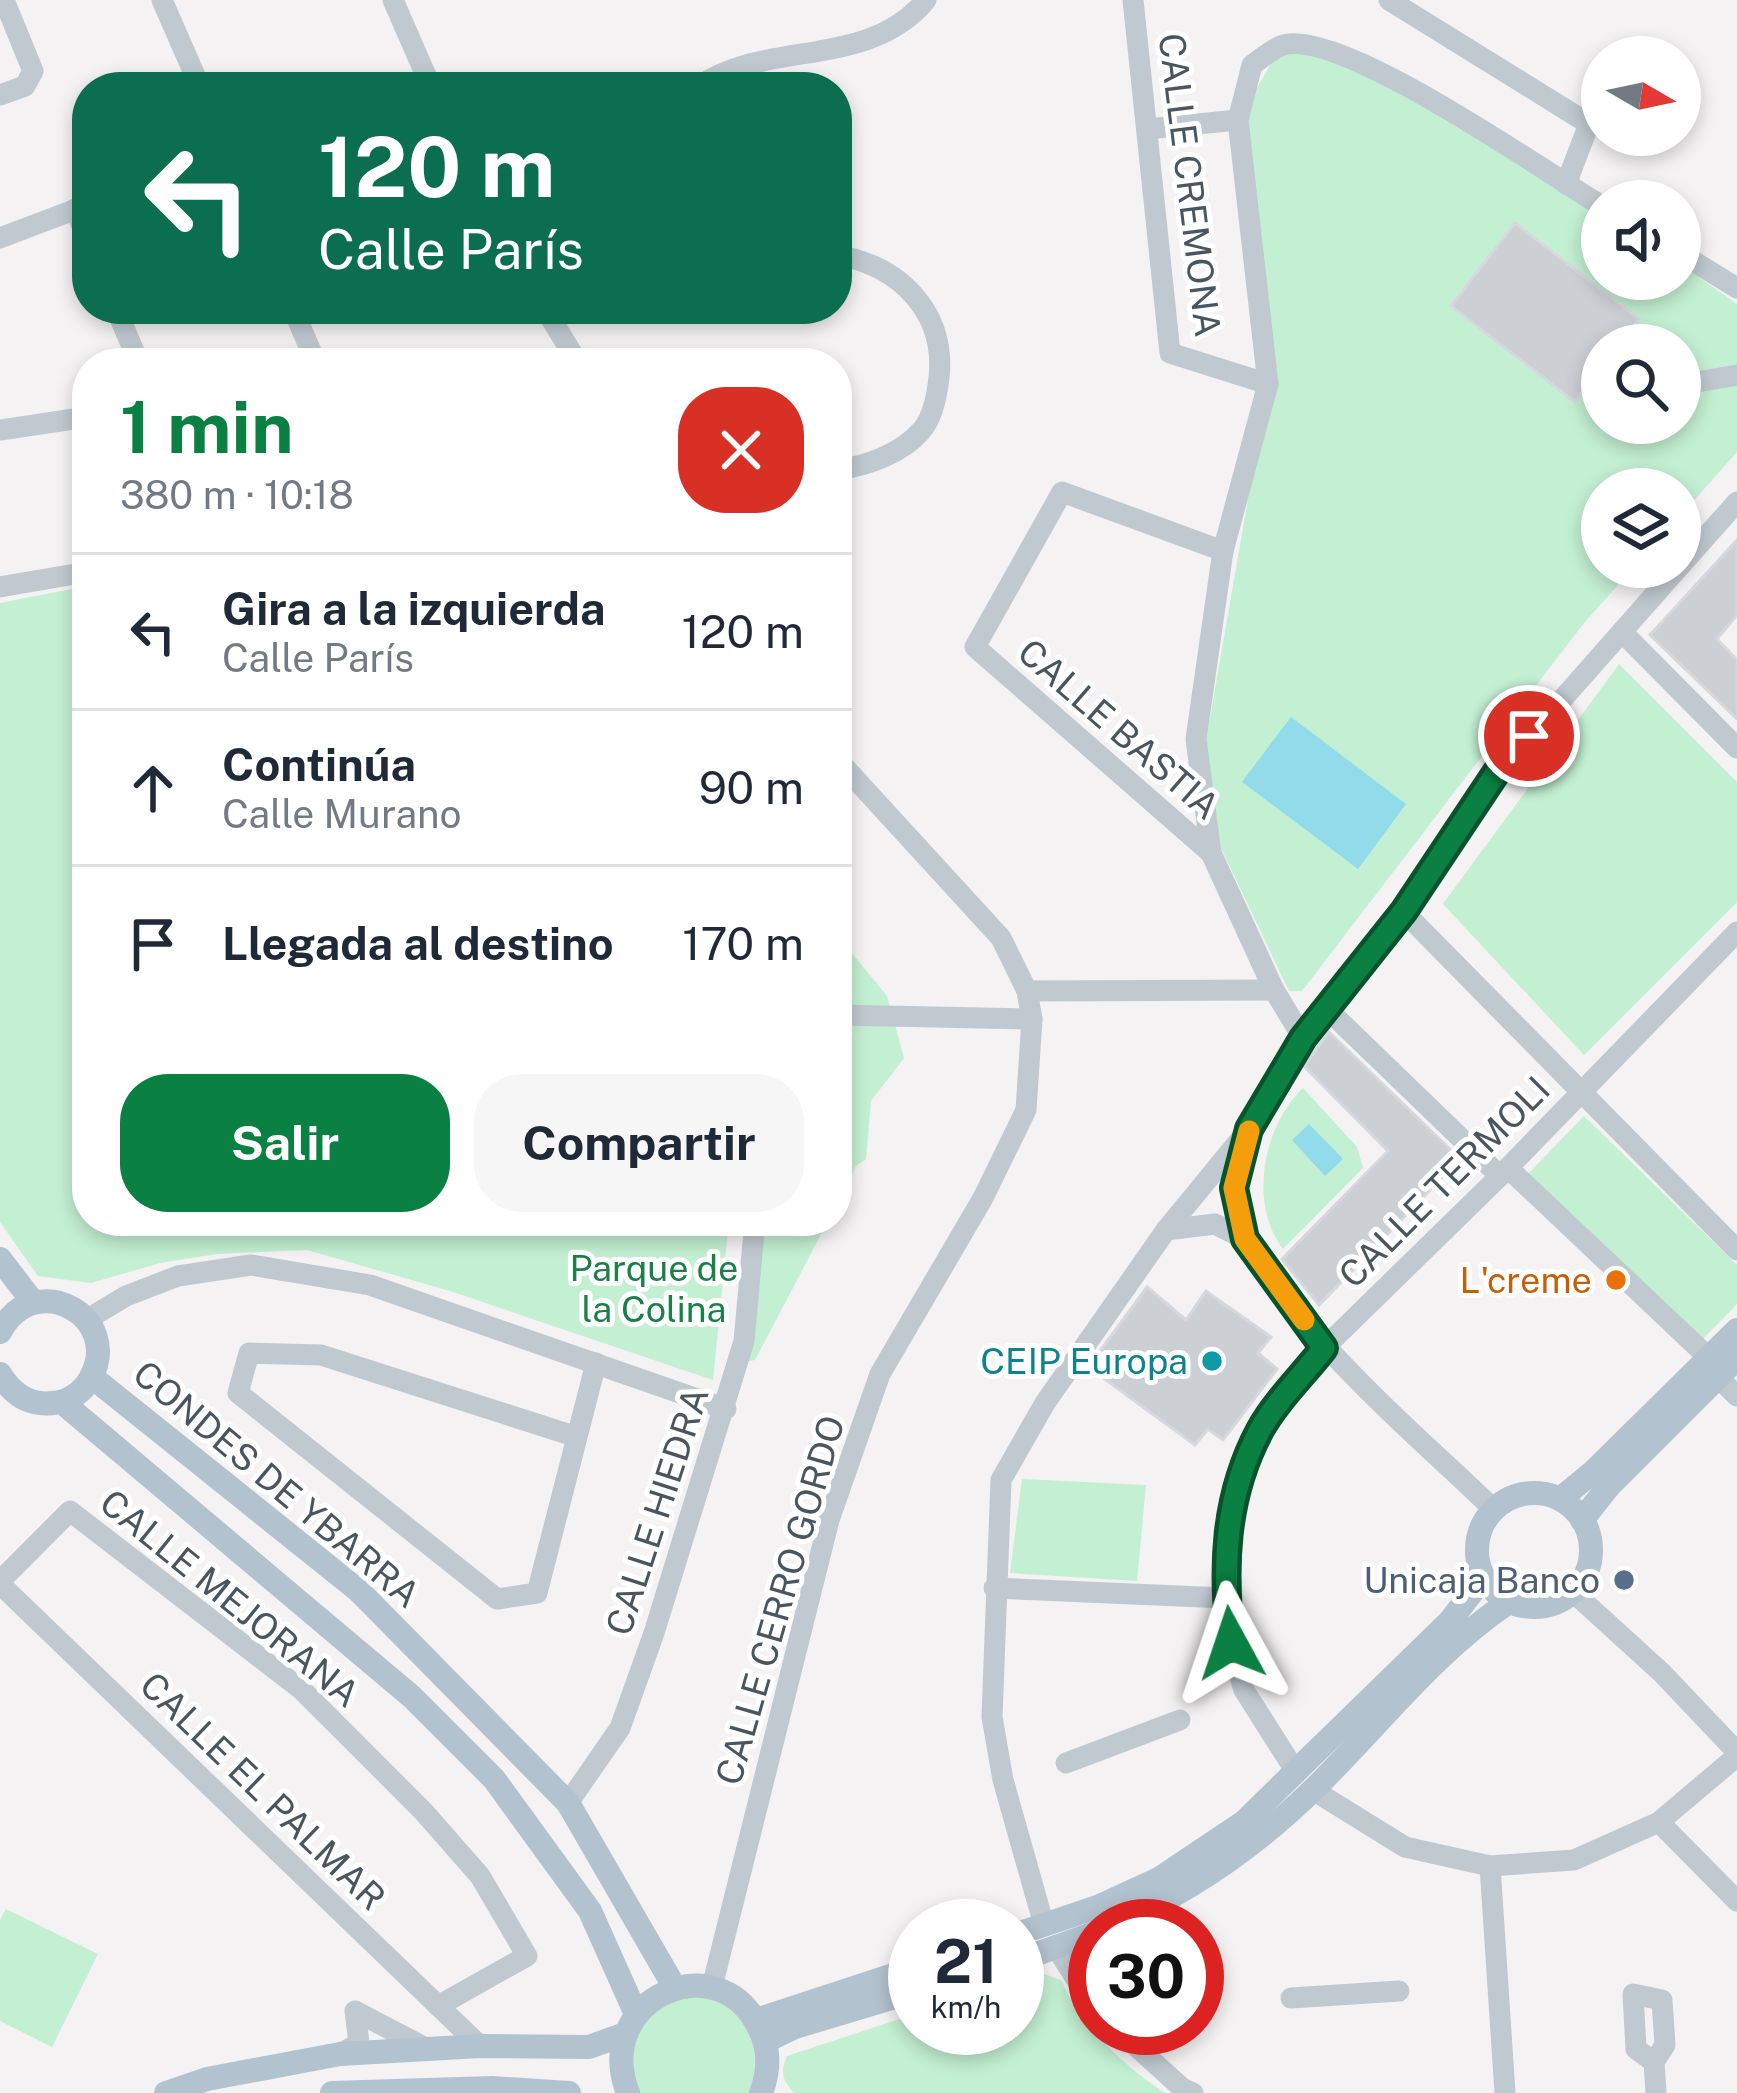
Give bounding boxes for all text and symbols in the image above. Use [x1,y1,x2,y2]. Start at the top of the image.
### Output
street label: CALLE CREMONA [1151,31,1229,339]
north arrow [1581,36,1701,156]
map controls [1581,36,1701,588]
text: 120 m [318,117,556,216]
icon: left [120,120,276,276]
button: sound [1581,180,1701,300]
text: Calle París [318,218,584,281]
button: search [1581,324,1701,444]
text: 1 min [120,385,294,469]
button: close [678,387,804,513]
button: layers [1581,468,1701,588]
text: 380 m · 10:18 [120,472,354,518]
text: Gira a la izquierda [222,582,605,635]
icon: left [120,599,186,665]
text: 120 m [681,605,804,658]
street label: CALLE BASTIA [1010,630,1228,828]
text: Calle París [222,635,414,681]
pin [1478,685,1580,787]
icon: arrive [1496,703,1562,769]
text: Continúa [222,738,416,791]
icon: ahead [120,755,186,821]
text: 90 m [699,761,804,814]
text: Calle Murano [222,791,462,837]
icon: arrive [120,911,186,977]
text: Llegada al destino [222,917,614,970]
text: 170 m [682,917,804,970]
street label: CALLE TERMOLI [1330,1068,1558,1296]
button: Salir [120,1074,450,1212]
button: Compartir [474,1074,804,1212]
park label: Parque de la Colina [570,1247,738,1330]
place label: L'creme [1459,1259,1592,1301]
marker: L'creme [1603,1267,1629,1293]
place label: CEIP Europa [980,1340,1188,1382]
marker: CEIP Europa [1199,1348,1225,1374]
street label: CONDES DE YBARRA [125,1352,429,1616]
street label: CALLE HIEDRA [597,1382,717,1640]
street label: CALLE CERRO GORDO [707,1411,853,1789]
street label: CALLE MEJORANA [92,1481,368,1715]
place label: Unicaja Banco [1363,1559,1600,1601]
marker: Unicaja Banco [1611,1567,1637,1593]
position arrow [1168,1580,1294,1706]
street label: CALLE EL PALMAR [132,1664,394,1918]
speed limit sign: 30 [1068,1899,1224,2055]
text: 21 [934,1926,998,1997]
text: km/h [931,1989,1001,2025]

